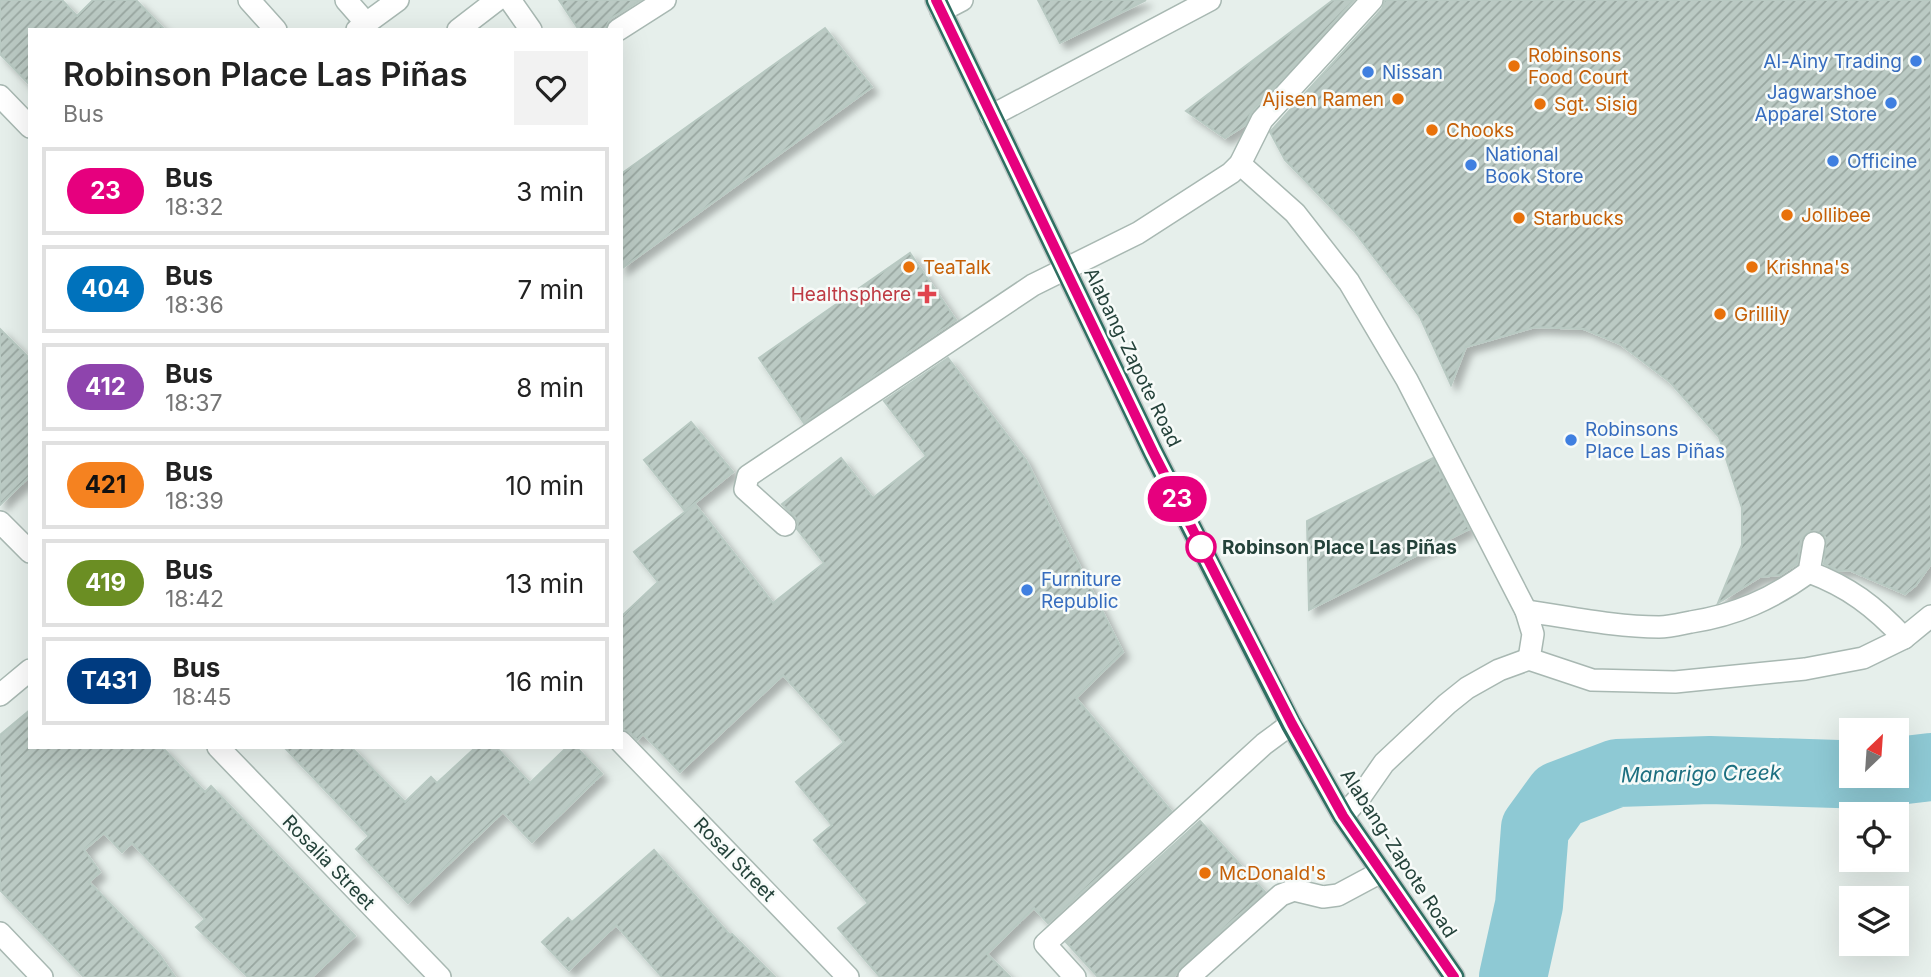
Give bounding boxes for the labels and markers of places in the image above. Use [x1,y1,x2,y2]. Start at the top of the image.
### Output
place label: Robinsons Food Court [1528,44,1628,89]
place label: Al-Ainy Trading [1763,50,1902,73]
marker: Al-Ainy Trading [1908,53,1924,69]
marker: Robinsons Food Court [1506,58,1522,74]
place label: Nissan [1382,61,1443,84]
marker: Nissan [1360,64,1376,80]
place label: Jagwarshoe Apparel Store [1754,81,1877,126]
place label: Ajisen Ramen [1262,88,1384,111]
marker: Ajisen Ramen [1390,91,1406,107]
place label: Sgt. Sisig [1554,93,1638,116]
marker: Jagwarshoe Apparel Store [1883,95,1899,111]
marker: Sgt. Sisig [1532,96,1548,112]
place label: Chooks [1446,119,1514,142]
marker: Chooks [1424,122,1440,138]
place label: National Book Store [1485,143,1584,188]
place label: Officine [1847,150,1917,173]
marker: Officine [1825,153,1841,169]
marker: National Book Store [1463,157,1479,173]
place label: Jollibee [1801,204,1871,227]
place label: Starbucks [1533,207,1624,230]
marker: Jollibee [1779,207,1795,223]
marker: Starbucks [1511,210,1527,226]
place label: TeaTalk [923,256,992,279]
place label: Krishna's [1766,256,1850,279]
marker: TeaTalk [901,259,917,275]
marker: Krishna's [1744,259,1760,275]
place label: Healthsphere [791,283,911,306]
marker: Healthsphere [917,284,937,304]
place label: Grillily [1734,303,1790,326]
marker: Grillily [1712,306,1728,322]
place label: Robinsons Place Las Piñas [1585,418,1725,463]
marker: Robinsons Place Las Piñas [1563,432,1579,448]
marker: Robinson Place Las Piñas [1186,532,1216,562]
place label: Robinson Place Las Piñas [1222,536,1457,559]
place label: Furniture Republic [1041,568,1121,613]
marker: Furniture Republic [1019,582,1035,598]
place label: McDonald's [1219,862,1326,885]
marker: McDonald's [1197,865,1213,881]

